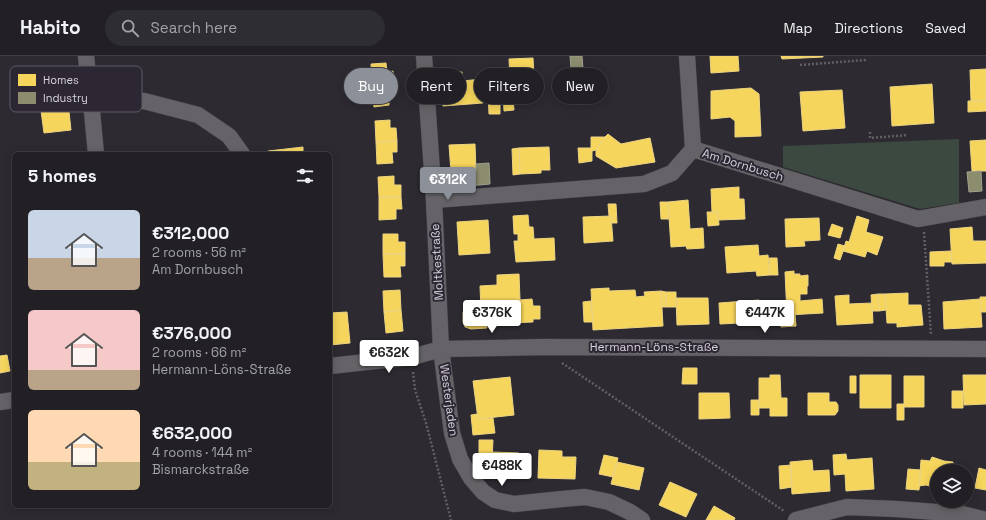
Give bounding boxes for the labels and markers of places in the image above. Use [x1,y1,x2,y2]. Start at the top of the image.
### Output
pin: €312K [420,167,476,201]
pin: €376K [464,300,520,334]
pin: €447K [737,300,793,334]
pin: €632K [361,340,417,374]
pin: €488K [474,453,530,487]

